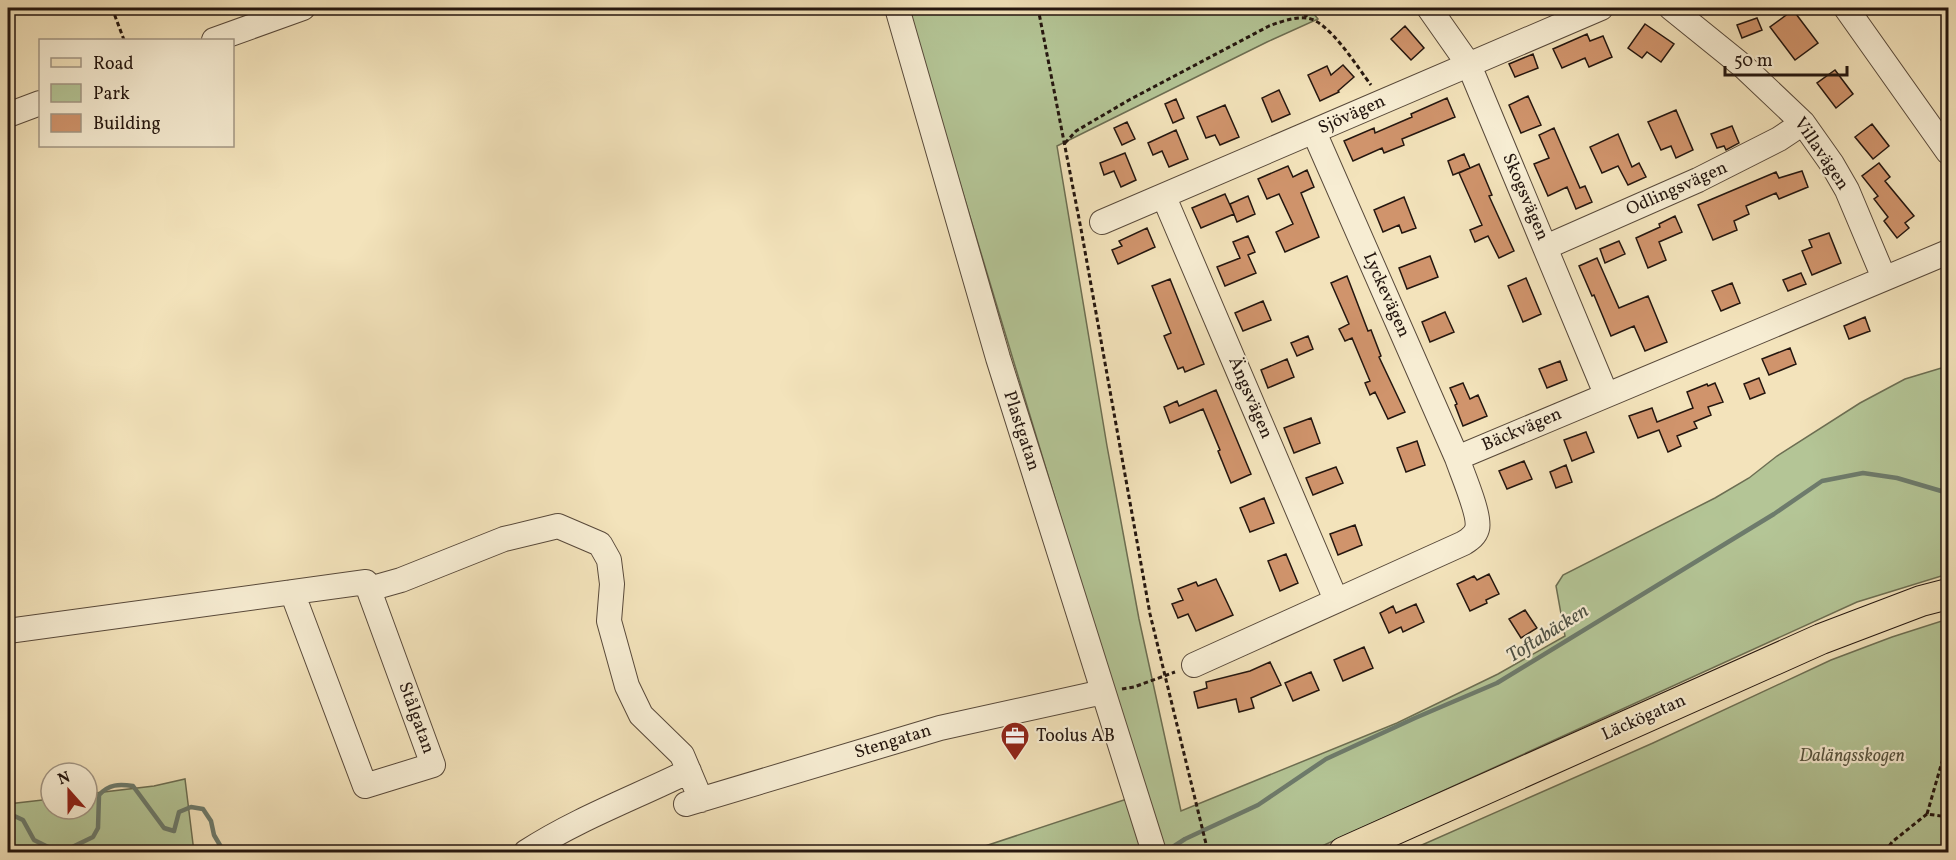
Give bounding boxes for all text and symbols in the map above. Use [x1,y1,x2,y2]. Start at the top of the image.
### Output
legend [39,39,234,147]
scale bar [1725,39,1846,77]
text: 50 m [1734,49,1773,74]
text: Road [93,52,134,77]
text: Park [93,82,130,107]
street label: Sjövägen [1314,89,1390,141]
text: Building [93,112,161,137]
street label: Villavägen [1787,113,1855,196]
street label: Skogsvägen [1495,150,1555,245]
street label: Odlingsvägen [1622,155,1732,222]
street label: Lyckevägen [1356,248,1416,342]
street label: Ängsvägen [1222,353,1279,443]
street label: Plastgatan [996,388,1046,474]
street label: Bäckvägen [1478,402,1566,458]
water label: Toftabäcken [1501,598,1595,670]
street label: Stålgatan [392,679,441,758]
street label: Läckögatan [1598,688,1690,748]
street label: Stengatan [851,718,935,766]
office icon: Toolus AB [999,720,1031,762]
place label: Toolus AB [1036,724,1115,749]
park label: Dalängsskogen [1799,744,1905,769]
north arrow [39,761,99,821]
text: N [55,766,74,791]

